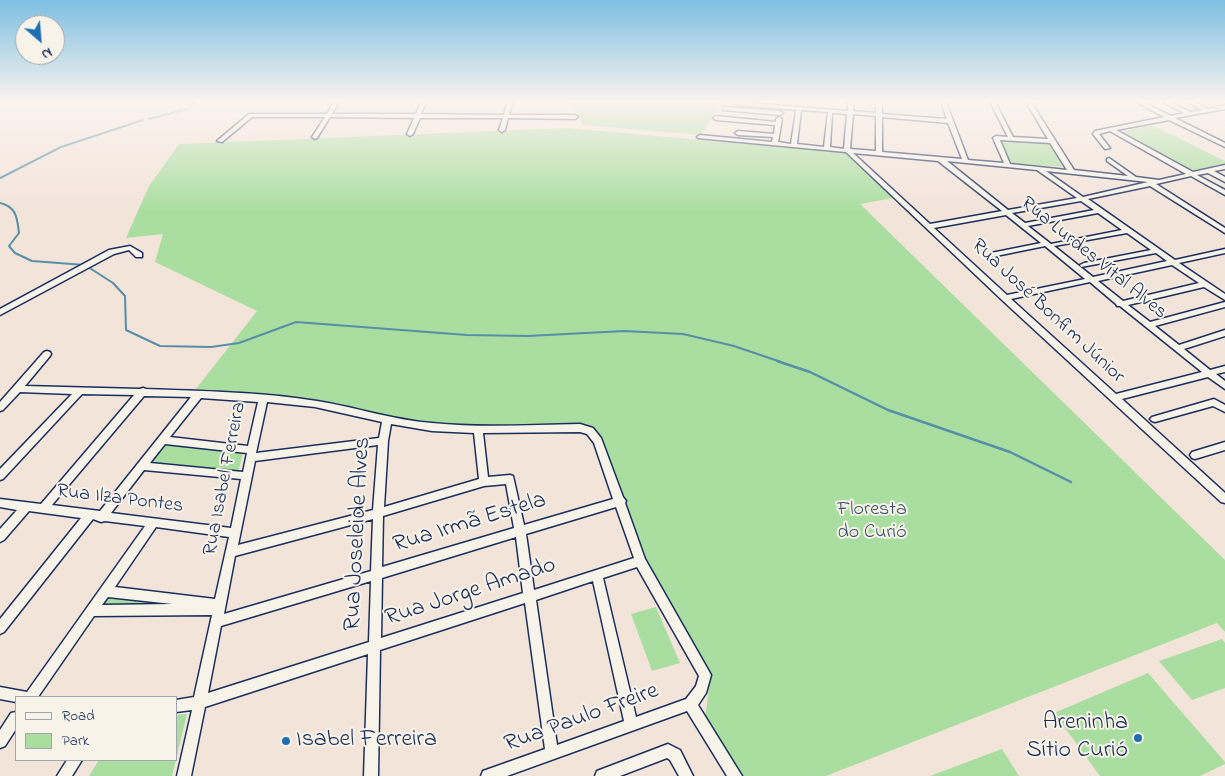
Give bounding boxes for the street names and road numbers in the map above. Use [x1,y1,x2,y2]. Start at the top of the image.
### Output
street label: Rua Lurdes Vítal Alves [1015,193,1171,325]
street label: Rua José Bonfim Júnior [965,235,1129,389]
street label: Rua Isabel Ferreira [199,400,253,558]
street label: Rua Joseleide Alves [340,436,378,632]
street label: Rua Ilza Pontes [56,480,184,520]
street label: Rua Irmã Estela [390,487,550,561]
street label: Rua Jorge Amado [382,552,560,634]
street label: Rua Paulo Freire [501,678,663,760]

